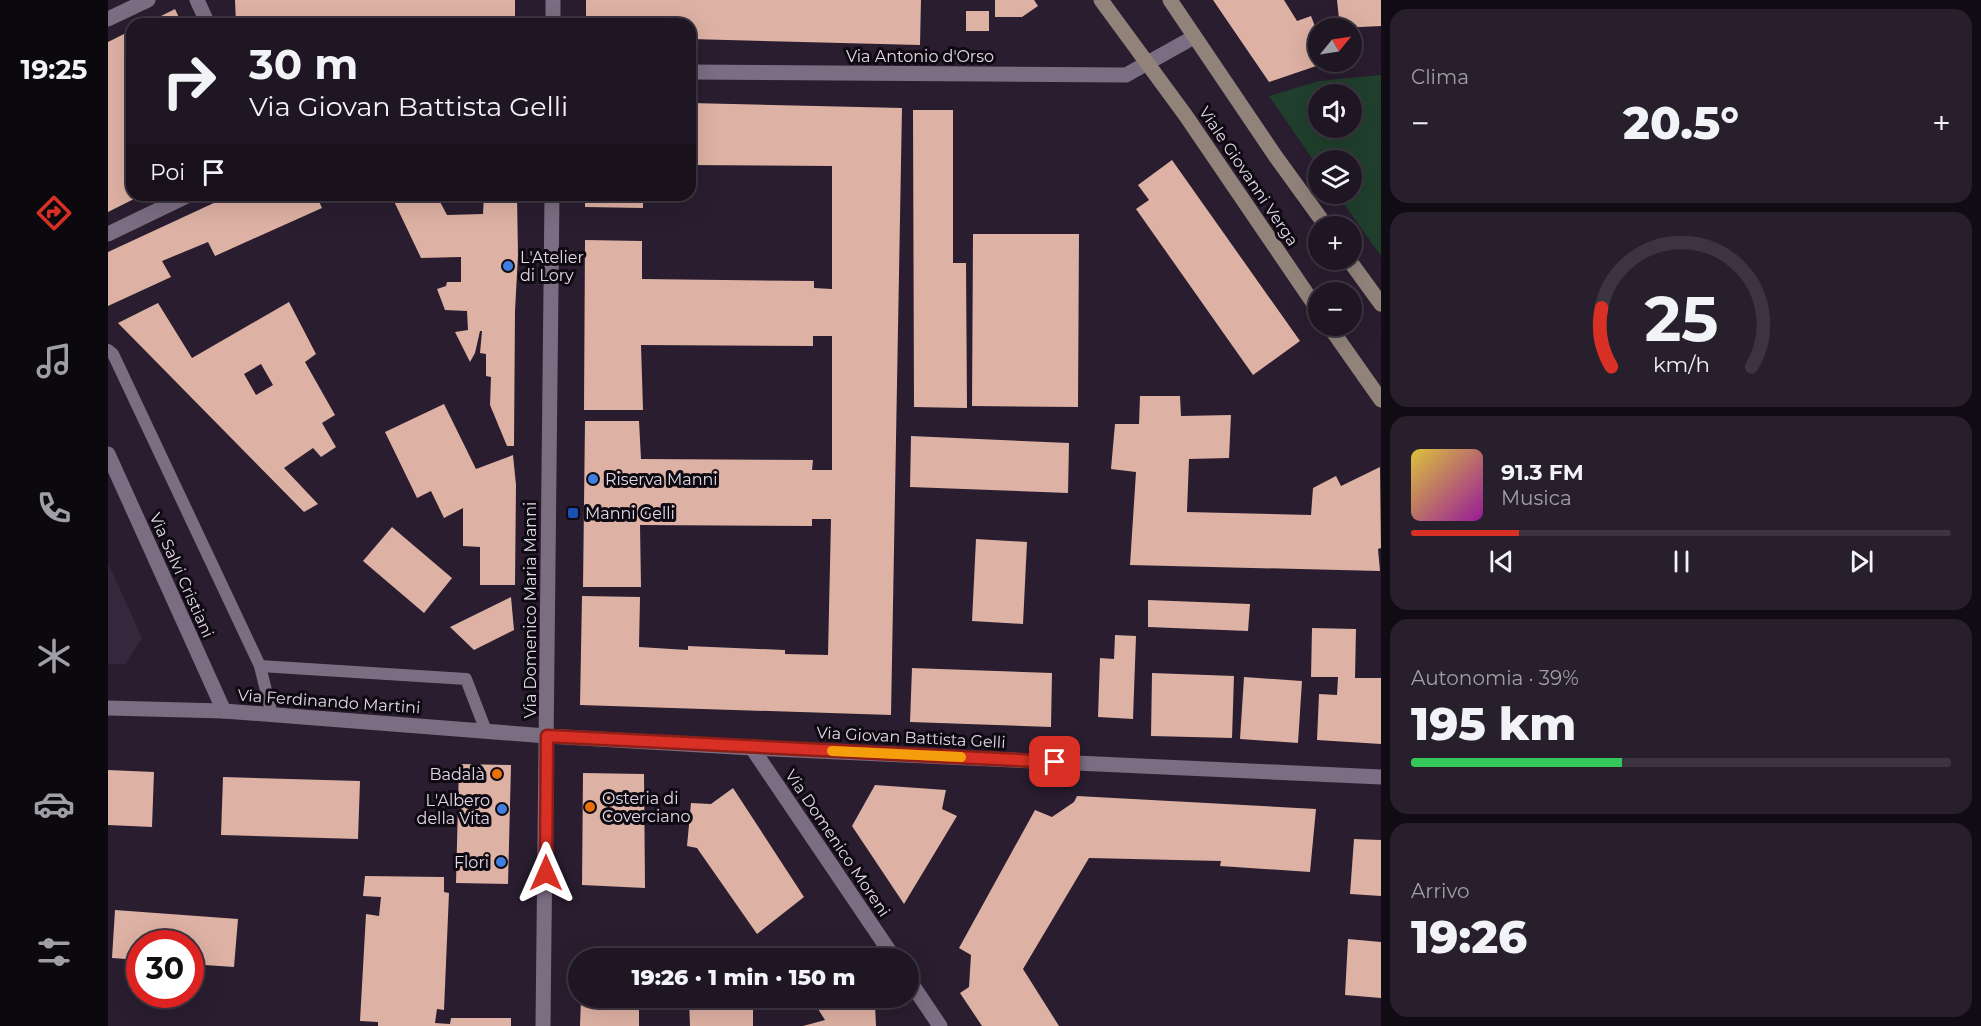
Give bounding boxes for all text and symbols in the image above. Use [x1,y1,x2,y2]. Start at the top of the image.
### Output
north arrow [1308,18,1362,72]
map controls [1308,18,1362,336]
text: 30 m [249,38,358,90]
icon: right [150,42,228,120]
street label: Via Antonio d'Orso [846,47,994,66]
text: 19:25 [21,53,87,86]
text: Clima [1411,65,1469,89]
button: sound [1308,84,1362,138]
text: Via Giovan Battista Gelli [249,90,568,123]
text: 20.5° [1623,95,1739,150]
street label: Viale Giovanni Verga [1195,103,1302,249]
text: − [1411,103,1430,143]
text: + [1932,103,1951,143]
button: layers [1308,150,1362,204]
icon: arrive [197,156,230,189]
text: Poi [150,159,185,186]
icon: directions [33,192,75,234]
button: + [1308,216,1362,270]
place label: L'Atelier di Lory [520,248,584,285]
marker: L'Atelier di Lory [501,259,515,273]
text: 25 [1644,281,1718,357]
button: − [1308,282,1362,336]
icon: music [33,340,75,382]
text: km/h [1652,351,1710,377]
text: 91.3 FM [1501,459,1584,486]
place label: Riserva Manni [605,470,718,489]
marker: Riserva Manni [586,472,600,486]
text: Musica [1501,486,1572,510]
icon: phone [33,487,75,529]
street label: Via Domenico Maria Manni [521,502,540,718]
place label: Manni Gelli [585,504,675,523]
marker: Manni Gelli [566,506,580,520]
street label: Via Salvi Cristiani [145,510,218,641]
icon: previous [1485,545,1518,578]
icon: pause [1665,545,1698,578]
icon: next [1845,545,1878,578]
icon: climate [33,635,75,677]
text: Autonomia · 39% [1411,666,1579,690]
street label: Via Ferdinando Martini [237,686,421,717]
text: 195 km [1411,696,1576,751]
street label: Via Giovan Battista Gelli [816,723,1006,752]
pin [1029,736,1080,787]
icon: arrive [1038,745,1071,778]
place label: Badalà [429,765,485,784]
street label: Via Domenico Moreni [781,766,894,920]
marker: Badalà [490,767,504,781]
icon: car [33,783,75,825]
place label: Osteria di Coverciano [602,789,691,826]
place label: L'Albero della Vita [417,791,490,828]
marker: Osteria di Coverciano [583,800,597,814]
marker: L'Albero della Vita [495,802,509,816]
position arrow [514,841,578,905]
place label: Flori [454,853,489,872]
marker: Flori [494,855,508,869]
text: Arrivo [1411,879,1470,903]
text: 19:26 [1411,909,1527,964]
speed limit sign: 30 [126,930,204,1008]
icon: filters [33,931,75,973]
text: 19:26 · 1 min · 150 m [632,964,855,991]

